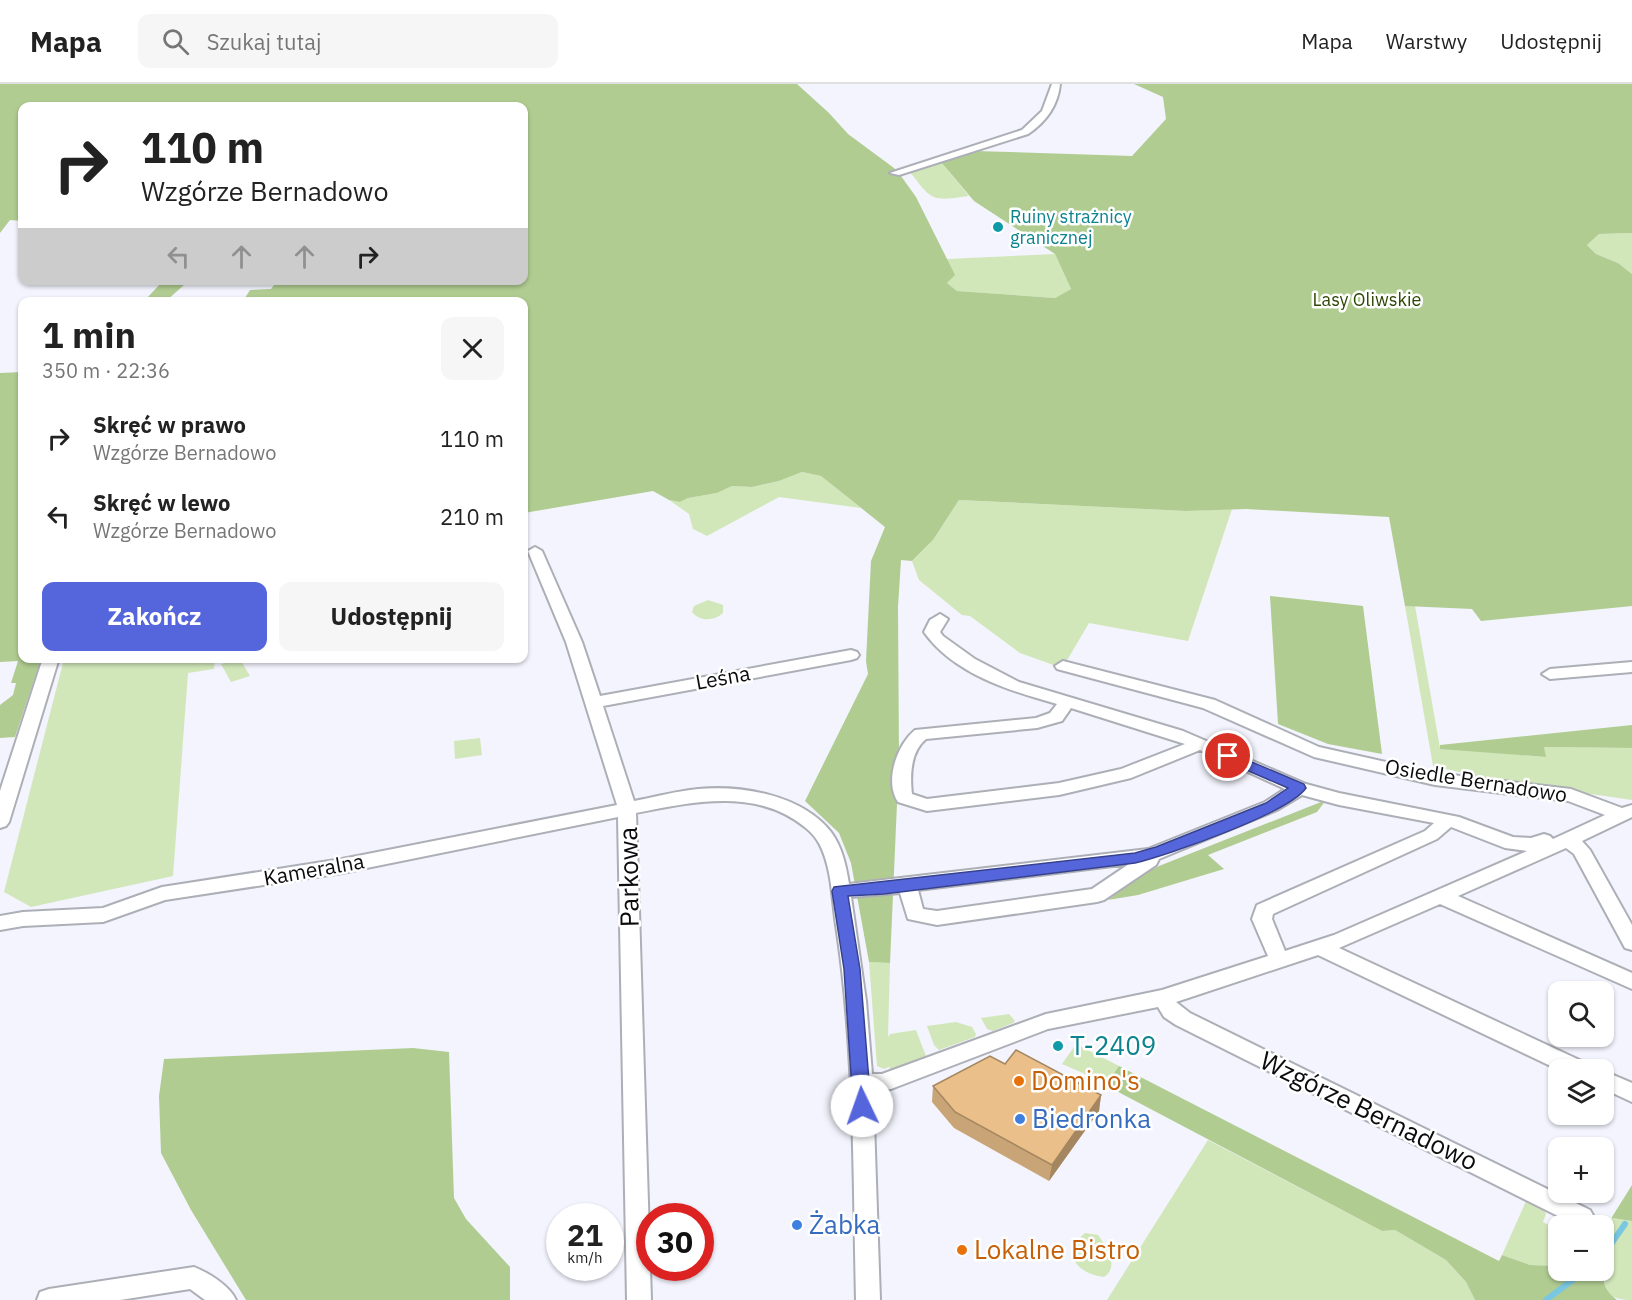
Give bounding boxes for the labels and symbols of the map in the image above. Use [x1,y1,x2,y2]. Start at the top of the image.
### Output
place label: Ruiny strażnicy granicznej [1010,205,1132,249]
marker: Ruiny strażnicy granicznej [991,220,1005,234]
park label: Lasy Oliwskie [1313,288,1422,311]
street label: Leśna [693,658,752,696]
pin [1202,730,1253,781]
street label: Osiedle Bernadowo [1383,752,1569,808]
street label: Parkowa [610,826,646,927]
street label: Kameralna [261,846,366,892]
place label: T-2409 [1070,1028,1156,1062]
marker: T-2409 [1051,1039,1065,1053]
street label: Wzgórze Bernadowo [1255,1043,1484,1178]
place label: Domino's [1031,1063,1140,1097]
position arrow [830,1074,894,1138]
marker: Domino's [1012,1074,1026,1088]
place label: Biedronka [1032,1101,1151,1135]
marker: Biedronka [1013,1112,1027,1126]
speed limit sign: 30 [636,1203,714,1281]
place label: Żabka [809,1207,881,1241]
marker: Żabka [790,1218,804,1232]
place label: Lokalne Bistro [974,1232,1140,1266]
marker: Lokalne Bistro [955,1243,969,1257]

